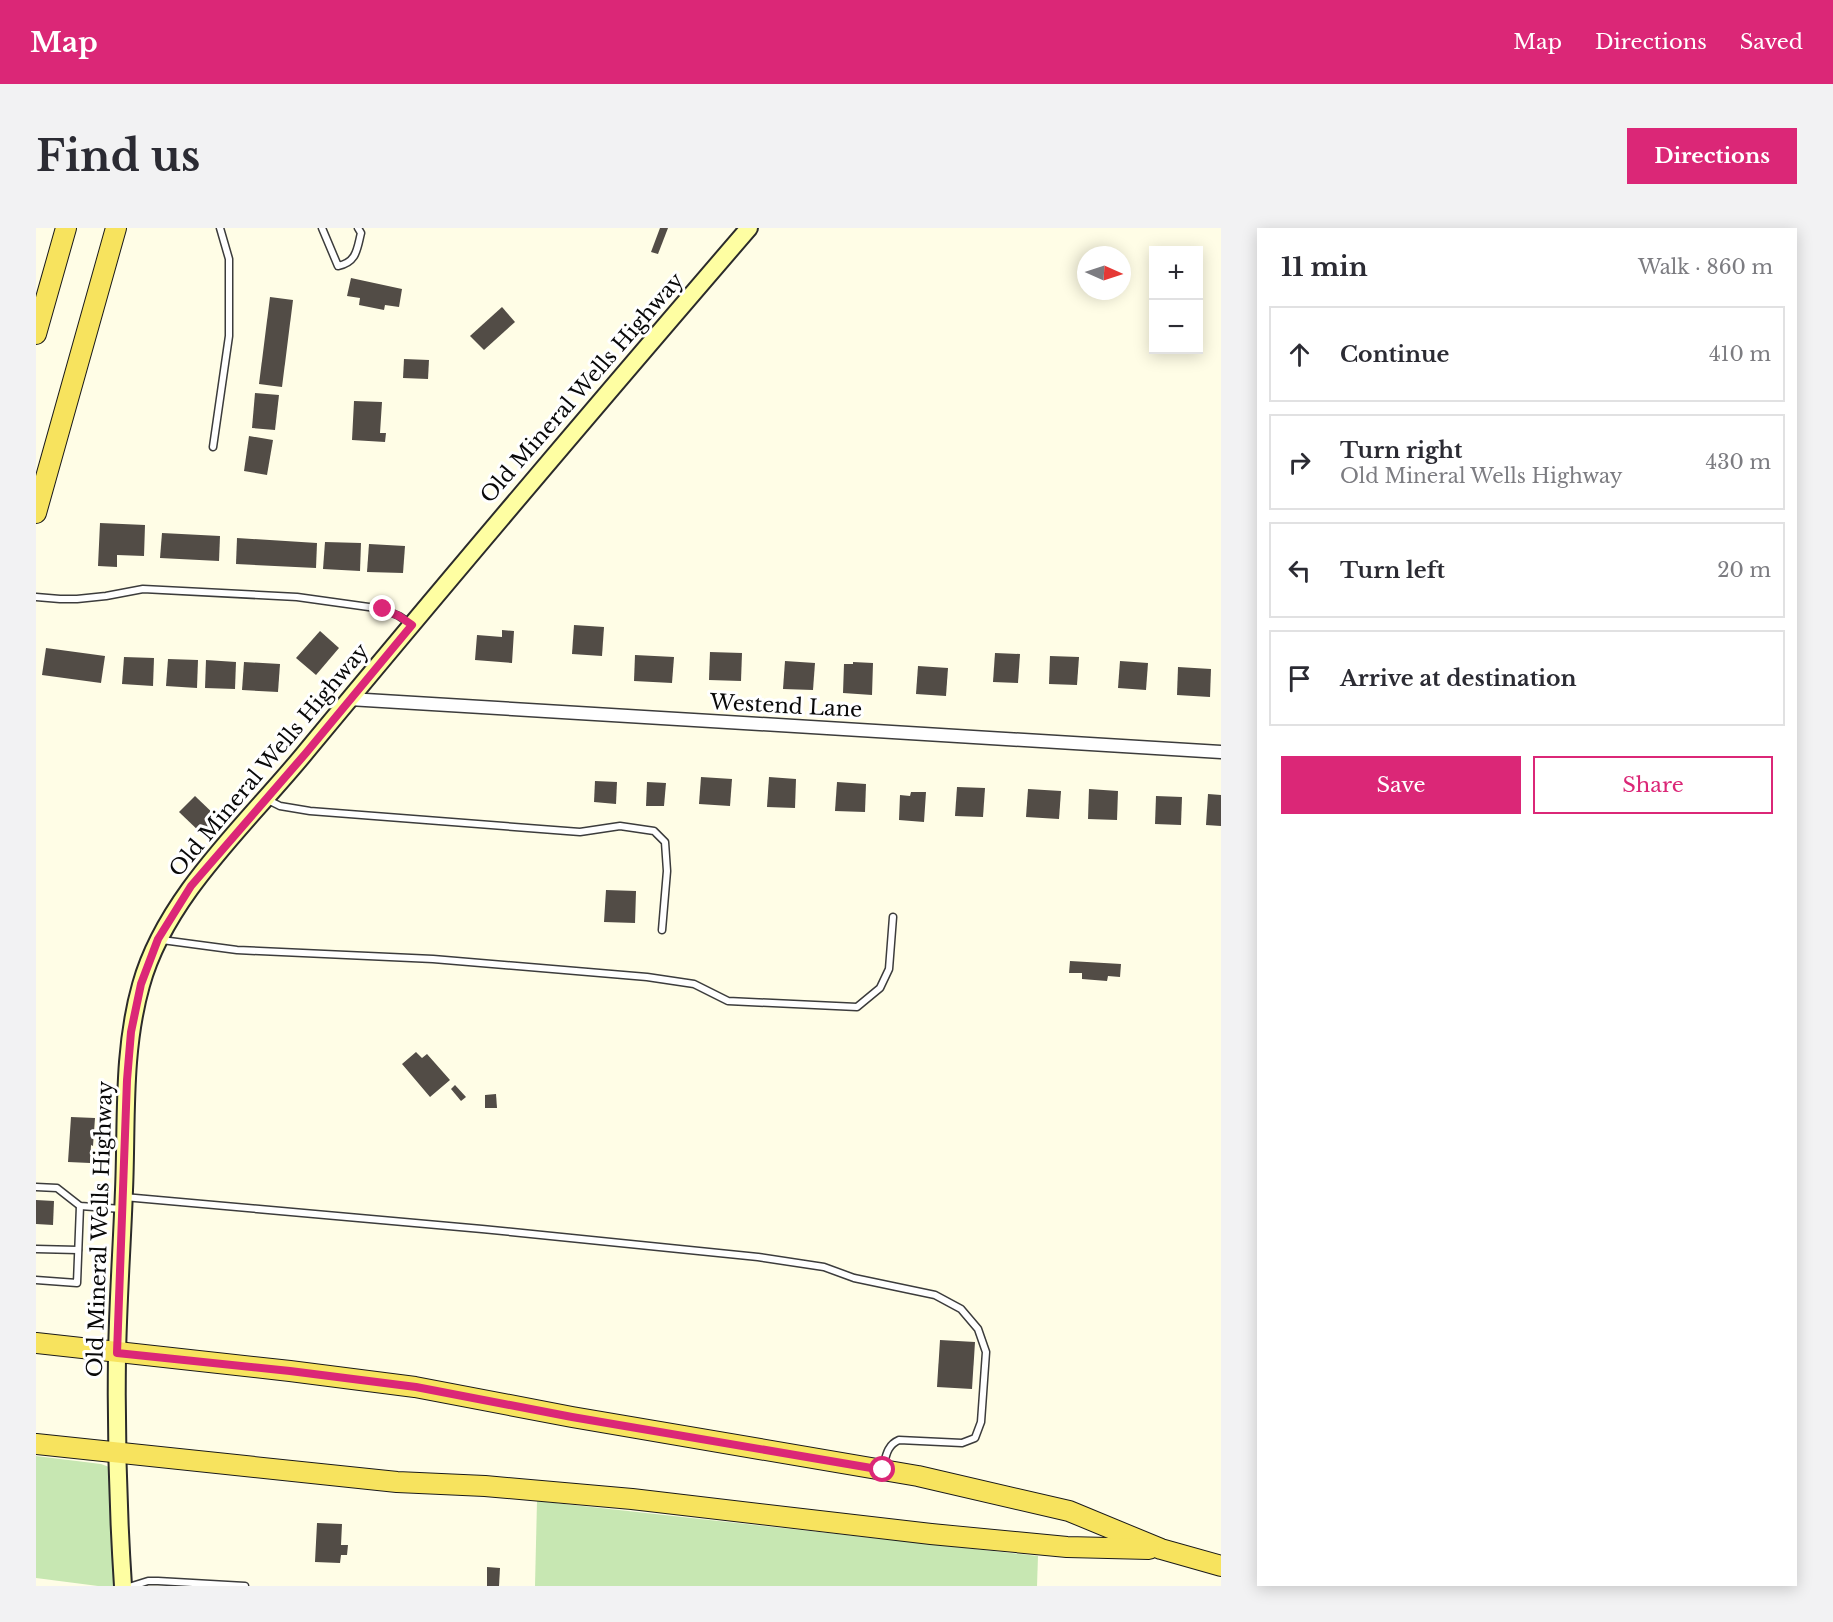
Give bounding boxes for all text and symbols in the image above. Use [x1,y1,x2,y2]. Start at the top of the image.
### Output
text: Map [30,25,98,60]
text: Map [1513,29,1562,55]
text: Directions [1595,29,1707,55]
text: Saved [1740,29,1803,55]
button: Directions [1627,128,1797,184]
text: Find us [36,130,200,182]
north arrow [1077,246,1131,300]
map controls [1149,246,1203,354]
button: + [1149,246,1203,300]
text: 11 min [1281,251,1368,283]
text: Walk · 860 m [1638,255,1773,279]
street label: Old Mineral Wells Highway [475,267,690,508]
button: − [1149,300,1203,354]
icon: ahead [1283,338,1316,371]
text: Continue [1340,341,1449,368]
text: 410 m [1709,342,1771,366]
text: Turn right [1340,437,1462,464]
icon: right [1283,446,1316,479]
text: 430 m [1706,450,1771,474]
text: Old Mineral Wells Highway [1340,464,1623,488]
icon: left [1283,554,1316,587]
text: Turn left [1340,557,1445,584]
text: 20 m [1717,558,1771,582]
route end [369,595,395,621]
street label: Old Mineral Wells Highway [164,638,375,882]
icon: arrive [1283,662,1316,695]
text: Arrive at destination [1340,665,1577,692]
street label: Westend Lane [708,689,863,723]
button: Save [1281,756,1521,814]
button: Share [1533,756,1773,814]
street label: Old Mineral Wells Highway [82,1080,118,1378]
route start [869,1456,895,1482]

